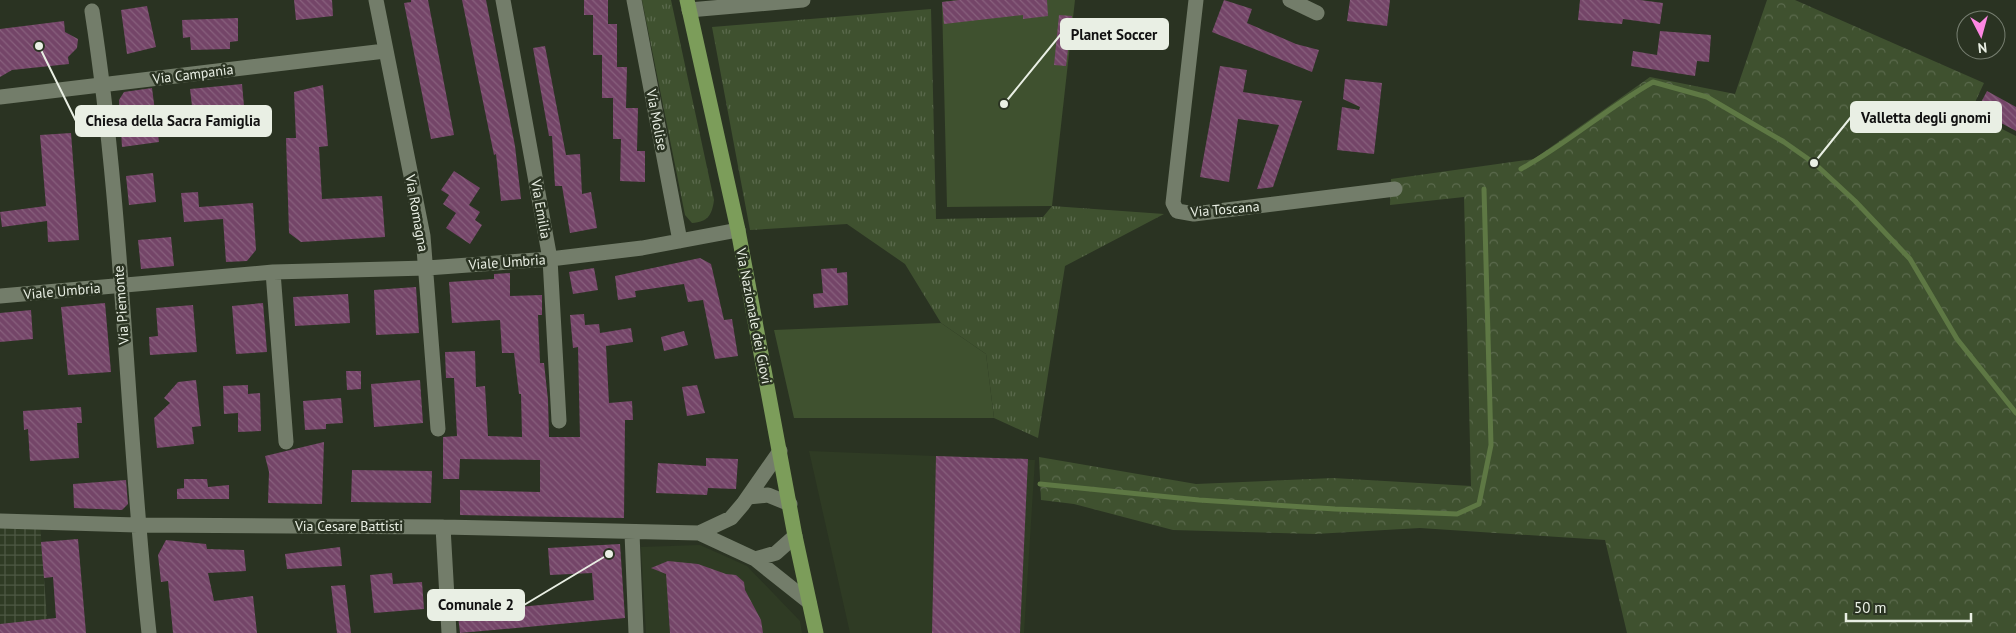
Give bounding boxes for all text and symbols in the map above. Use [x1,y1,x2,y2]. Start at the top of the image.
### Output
north arrow [1956,10,2006,60]
callout: Planet Soccer [1061,19,1168,49]
text: Planet Soccer [1071,25,1158,44]
text: N [1977,38,1988,57]
street label: Via Campania [151,60,235,88]
street label: Via Molise [642,87,672,152]
callout: Valletta degli gnomi [1851,102,2001,132]
callout: Chiesa della Sacra Famiglia [76,106,271,136]
text: Valletta degli gnomi [1860,108,1991,127]
text: Chiesa della Sacra Famiglia [85,111,261,130]
street label: Via Romagna [401,172,433,253]
street label: Via Emilia [527,177,555,240]
street label: Via Toscana [1189,197,1260,221]
street label: Via Nazionale dei Giovi [732,246,776,386]
street label: Viale Umbria [467,250,546,274]
street label: Via Piemonte [109,265,133,346]
street label: Viale Umbria [22,279,101,303]
street label: Via Cesare Battisti [294,517,403,535]
callout: Comunale 2 [428,590,524,620]
scale bar [1846,590,1971,622]
text: Comunale 2 [438,595,514,614]
text: 50 m [1854,598,1887,617]

